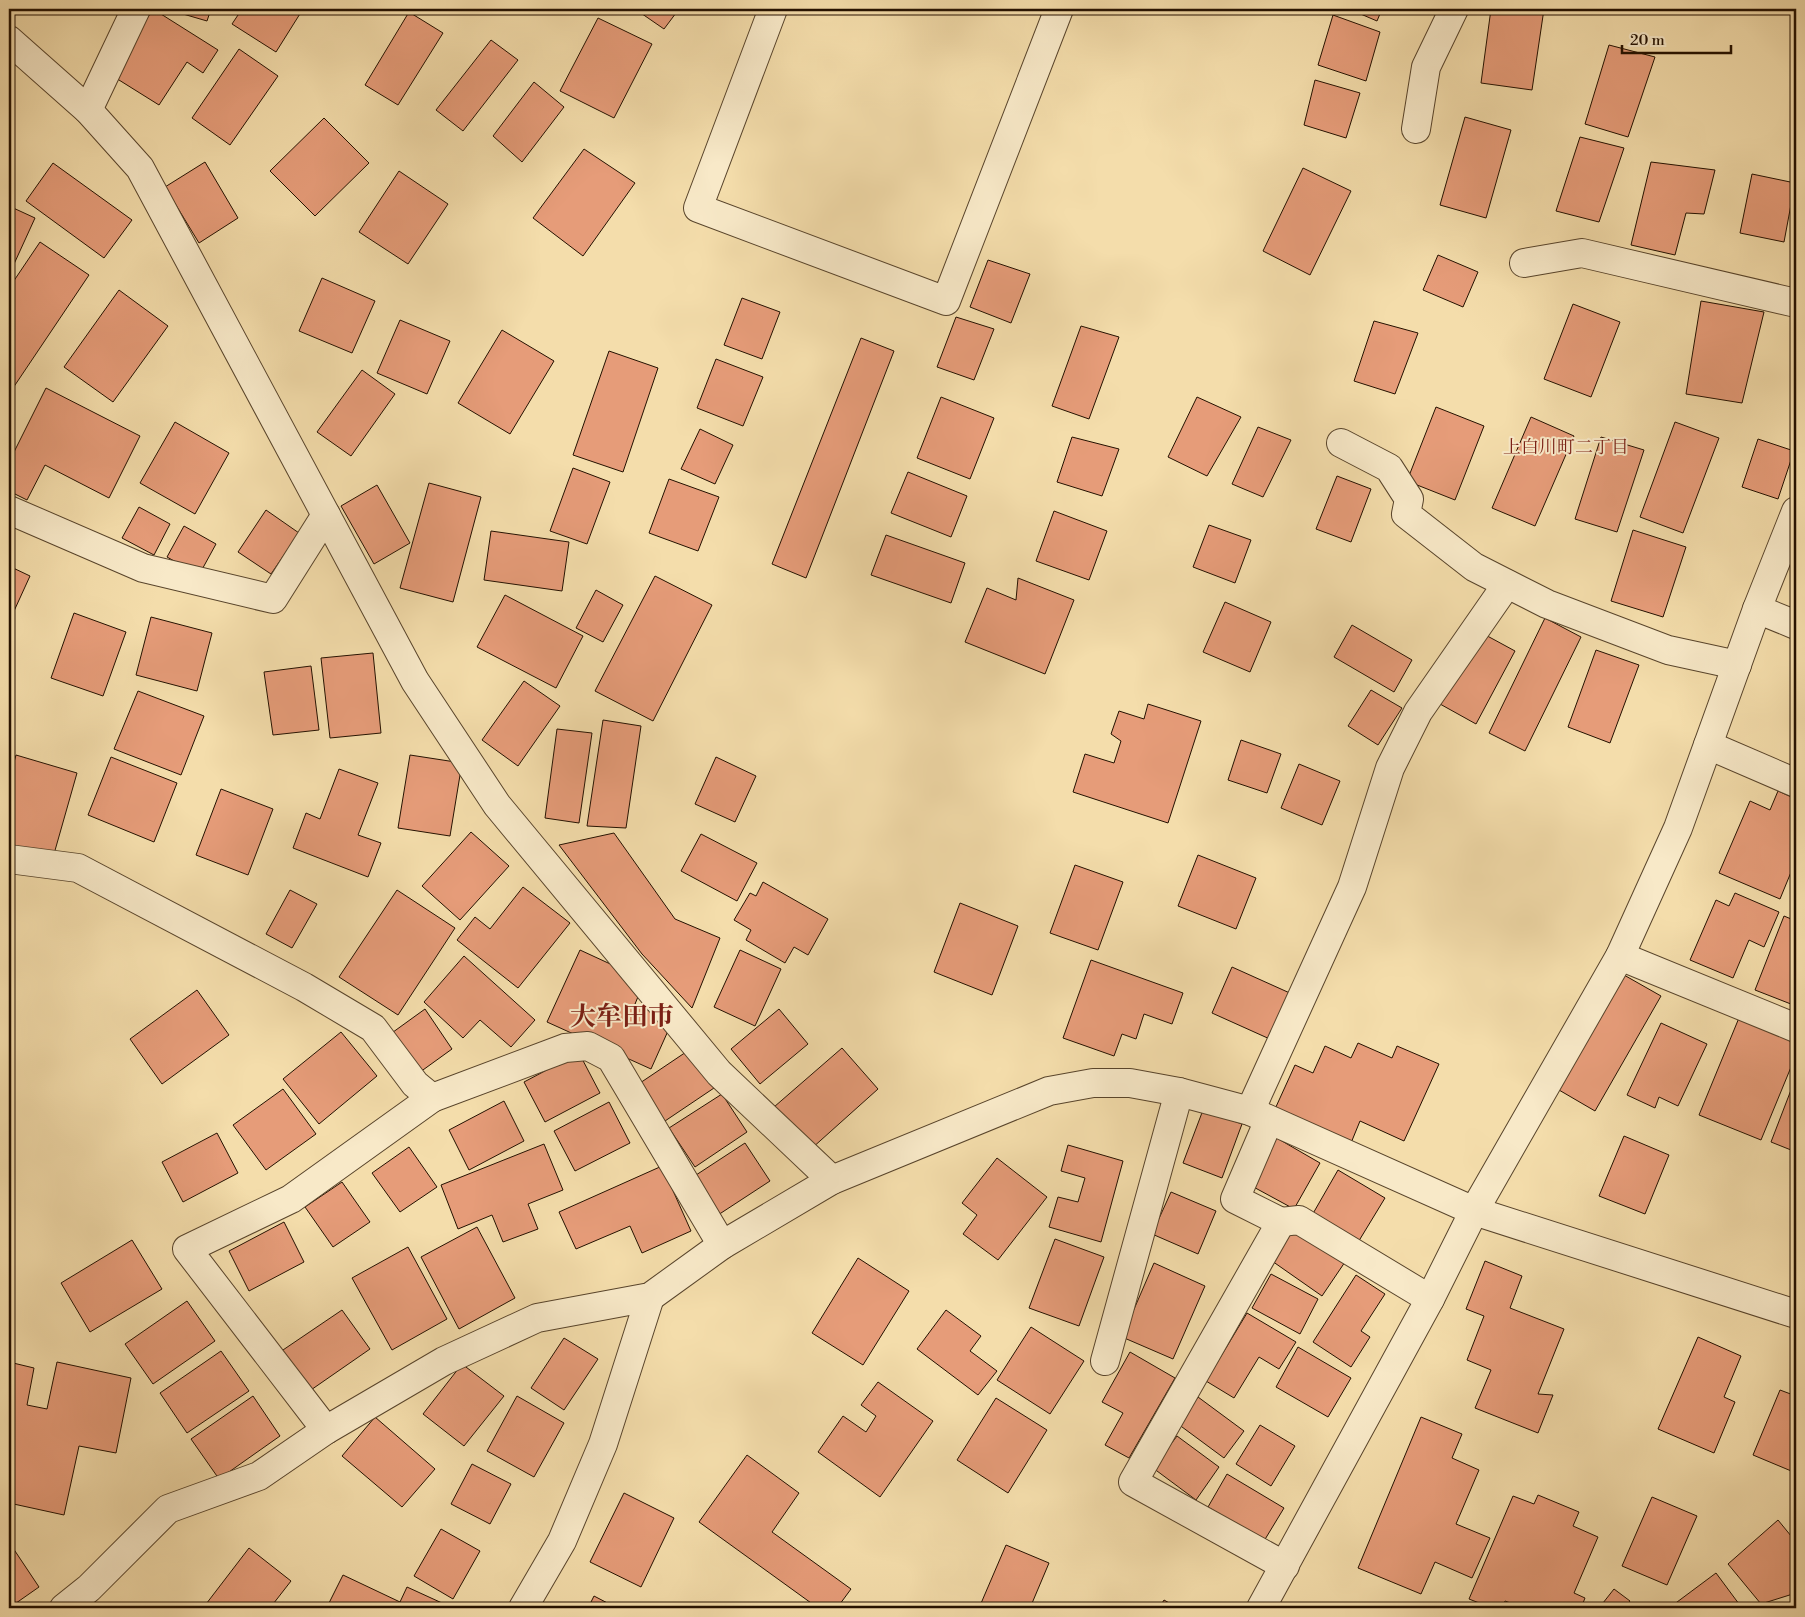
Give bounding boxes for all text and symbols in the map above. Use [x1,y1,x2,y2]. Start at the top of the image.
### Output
scale bar [1622,22,1731,54]
text: 20 m [1630,31,1665,50]
district label: 上白川町二丁目 [1503,436,1629,459]
district label: 大牟田市 [570,1001,674,1033]

